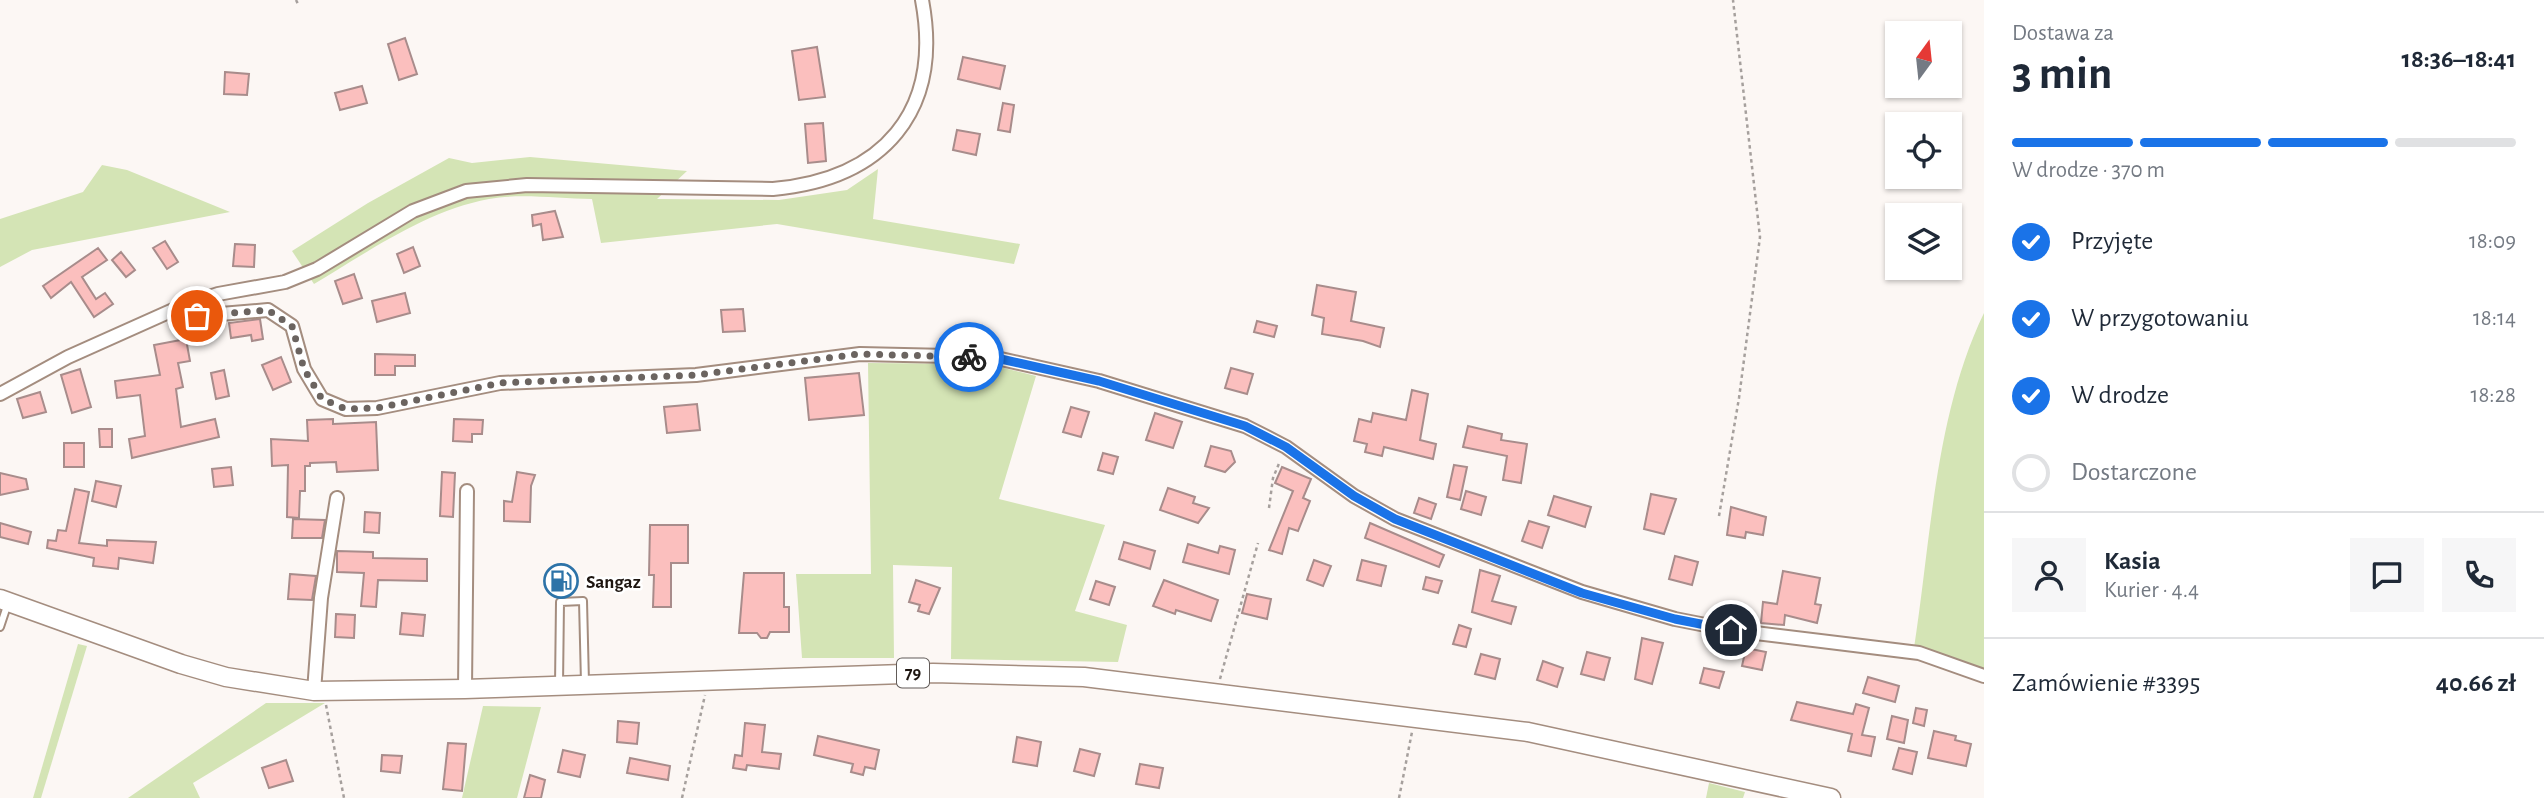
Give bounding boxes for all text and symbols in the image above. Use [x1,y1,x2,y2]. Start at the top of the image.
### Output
north arrow [1885,21,1962,98]
map controls [1885,21,1962,280]
text: Dostawa za [2012,22,2114,45]
text: 18:36–18:41 [2402,46,2516,72]
text: 3 min [2012,51,2112,97]
button: locate [1885,112,1962,189]
text: W drodze · 370 m [2012,159,2165,182]
button: layers [1885,203,1962,280]
icon: check [2012,223,2050,261]
text: Przyjęte [2071,228,2153,254]
text: 18:09 [2469,230,2516,253]
pin [167,286,227,346]
icon: bag [178,297,216,335]
icon: check [2012,300,2050,338]
text: W przygotowaniu [2071,305,2249,331]
text: 18:14 [2473,307,2516,330]
courier [934,322,1004,392]
icon: bike [950,338,988,376]
icon: check [2012,377,2050,415]
text: W drodze [2071,382,2169,408]
text: 18:28 [2471,384,2516,407]
text: Dostarczone [2071,459,2197,485]
button: person [2012,538,2086,612]
button: chat [2350,538,2424,612]
button: phone [2442,538,2516,612]
text: Kasia [2104,548,2161,574]
fuel station icon: Sangaz [542,562,580,600]
place label: Sangaz [586,573,641,592]
text: Kurier · 4.4 [2104,579,2199,602]
pin [1701,600,1761,660]
icon: home [1712,611,1750,649]
road number: 79 [897,658,929,688]
text: Zamówienie #3395 [2012,670,2200,696]
text: 40.66 zł [2436,670,2516,696]

